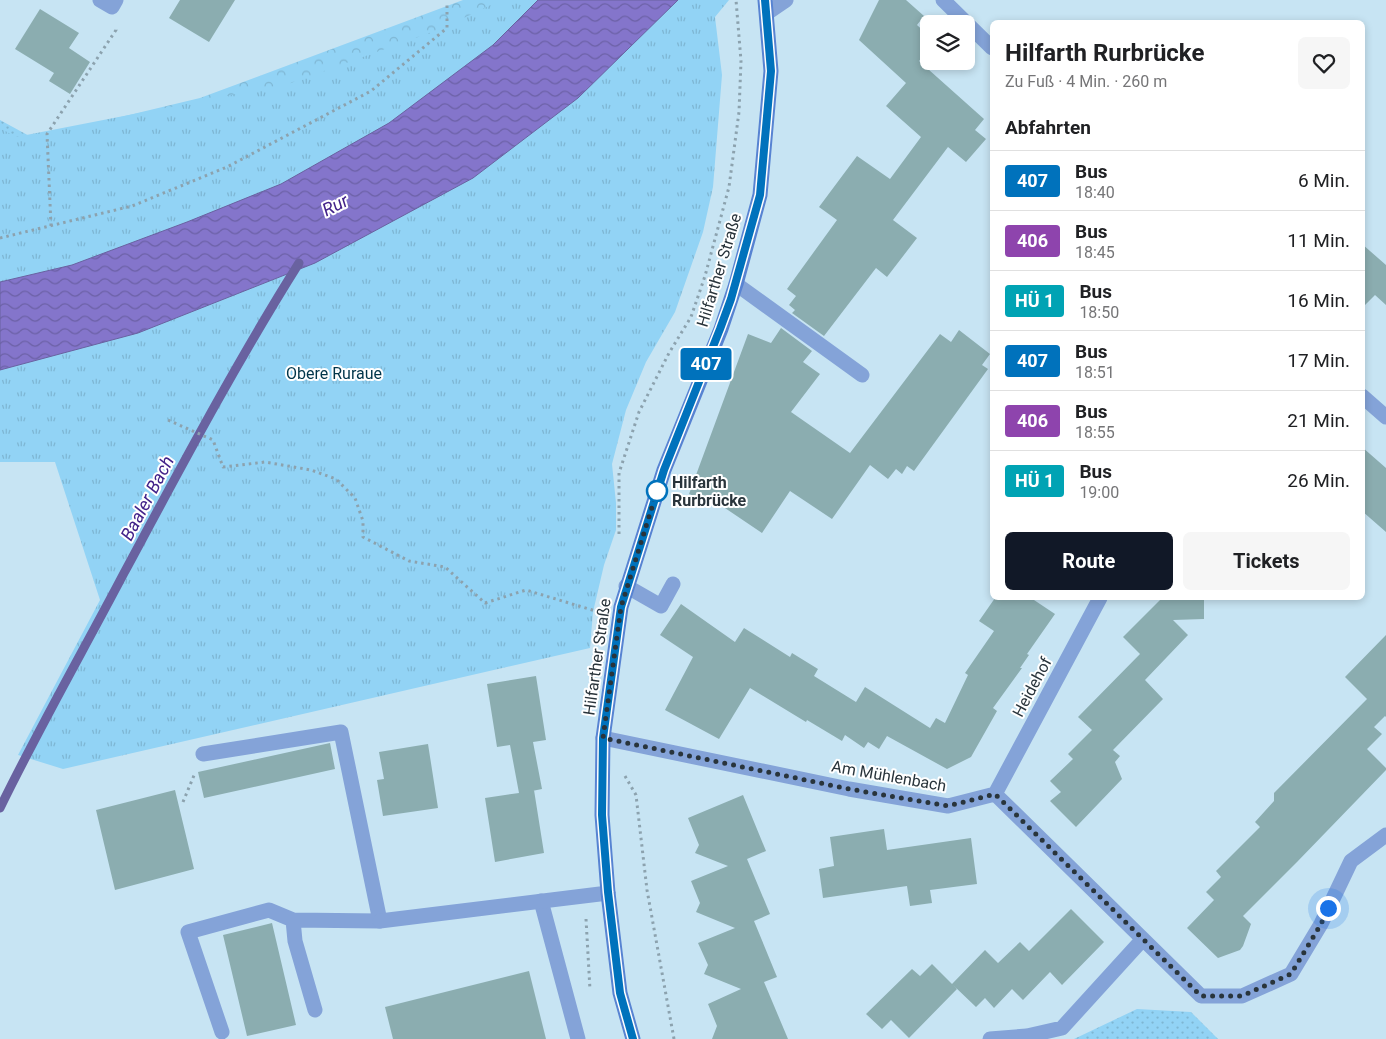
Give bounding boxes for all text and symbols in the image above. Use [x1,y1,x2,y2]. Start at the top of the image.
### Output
map controls [920,15,975,70]
button: layers [920,15,975,70]
button: heart [1298,37,1350,89]
text: Hilfarth Rurbrücke [1005,39,1204,67]
text: Zu Fuß · 4 Min. · 260 m [1005,72,1167,91]
text: Abfahrten [1005,116,1091,139]
text: Bus [1075,160,1108,183]
text: 6 Min. [1298,169,1350,192]
text: 407 [1017,170,1048,191]
text: 18:40 [1075,183,1115,202]
water label: Rur [319,189,352,220]
street label: Hilfarther Straße [693,211,745,329]
text: Bus [1075,220,1108,243]
text: 11 Min. [1287,229,1350,252]
text: 406 [1017,230,1048,251]
text: 18:45 [1075,243,1115,262]
text: Bus [1079,280,1112,303]
text: 16 Min. [1287,289,1350,312]
text: HÜ 1 [1015,290,1054,311]
text: 18:50 [1079,303,1119,322]
text: Bus [1075,340,1108,363]
line badge: 407 [677,348,735,380]
text: 17 Min. [1287,349,1350,372]
text: 407 [1017,350,1048,371]
text: 407 [691,353,721,374]
text: 18:51 [1075,363,1115,382]
park label: Obere Ruraue [286,364,382,383]
text: Bus [1075,400,1108,423]
text: 21 Min. [1287,409,1350,432]
text: 406 [1017,410,1048,431]
text: 18:55 [1075,423,1115,442]
water label: Baaler Bach [116,452,178,544]
text: Bus [1079,460,1112,483]
text: 26 Min. [1287,469,1350,492]
text: HÜ 1 [1015,470,1054,491]
place label: Hilfarth Rurbrücke [672,473,747,510]
marker: Hilfarth Rurbrücke [646,480,668,502]
text: 19:00 [1079,483,1119,502]
button: Route [1005,532,1173,590]
button: Tickets [1183,532,1350,590]
street label: Hilfarther Straße [579,597,615,717]
street label: Heidehof [1008,654,1056,720]
street label: Am Mühlenbach [830,757,948,795]
your location [1316,896,1341,921]

